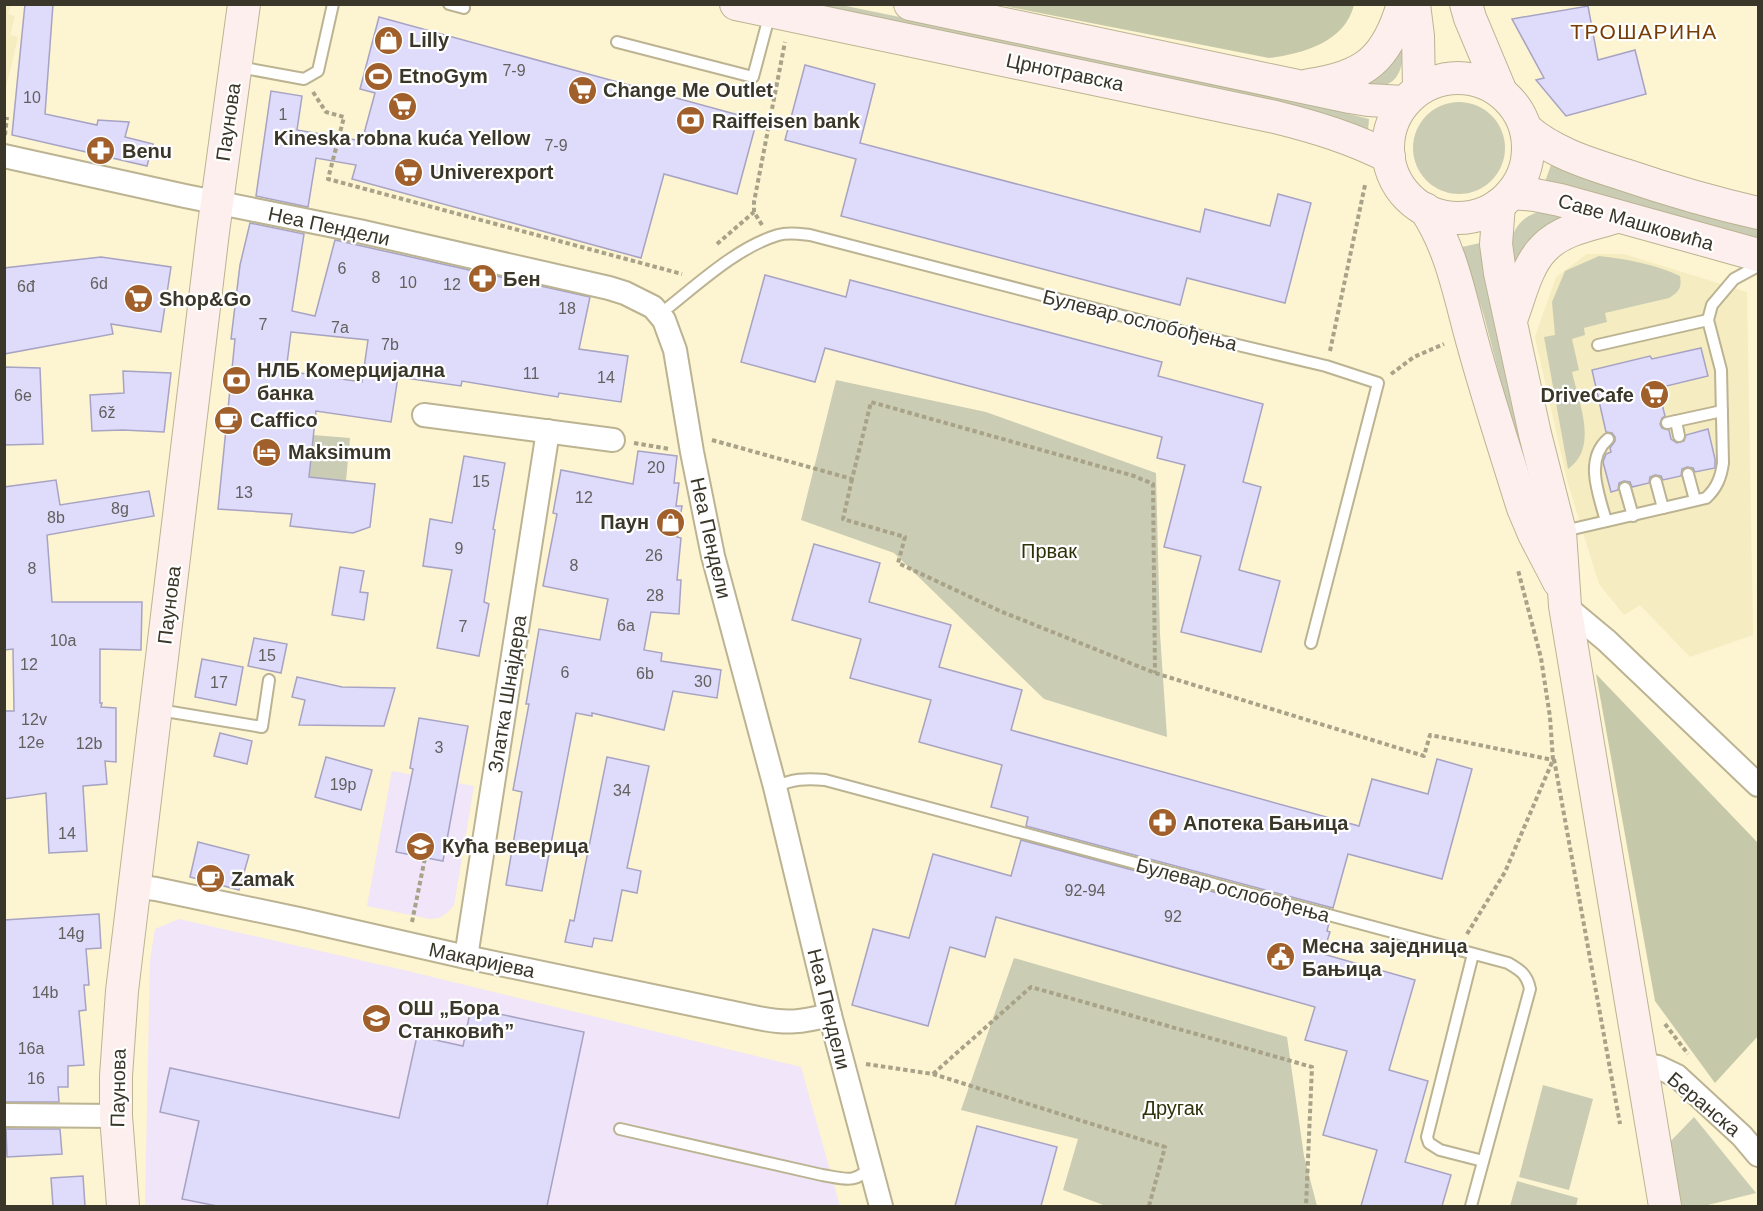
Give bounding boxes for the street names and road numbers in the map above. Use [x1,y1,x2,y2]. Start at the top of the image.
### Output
street label: Црнотравска [1004,49,1127,95]
street label: Паунова [212,81,245,163]
street label: Саве Машковића [1556,189,1717,255]
street label: Неа Пендели [266,202,392,250]
street label: Булевар ослобођења [1041,285,1240,355]
street label: Неа Пендели [686,475,736,601]
street label: Паунова [153,564,185,646]
street label: Златка Шнајдера [484,613,530,774]
street label: Булевар ослобођења [1134,854,1333,927]
street label: Макаријева [427,938,538,982]
street label: Неа Пендели [803,946,855,1072]
street label: Паунова [106,1047,130,1128]
street label: Беранска [1663,1067,1745,1141]

